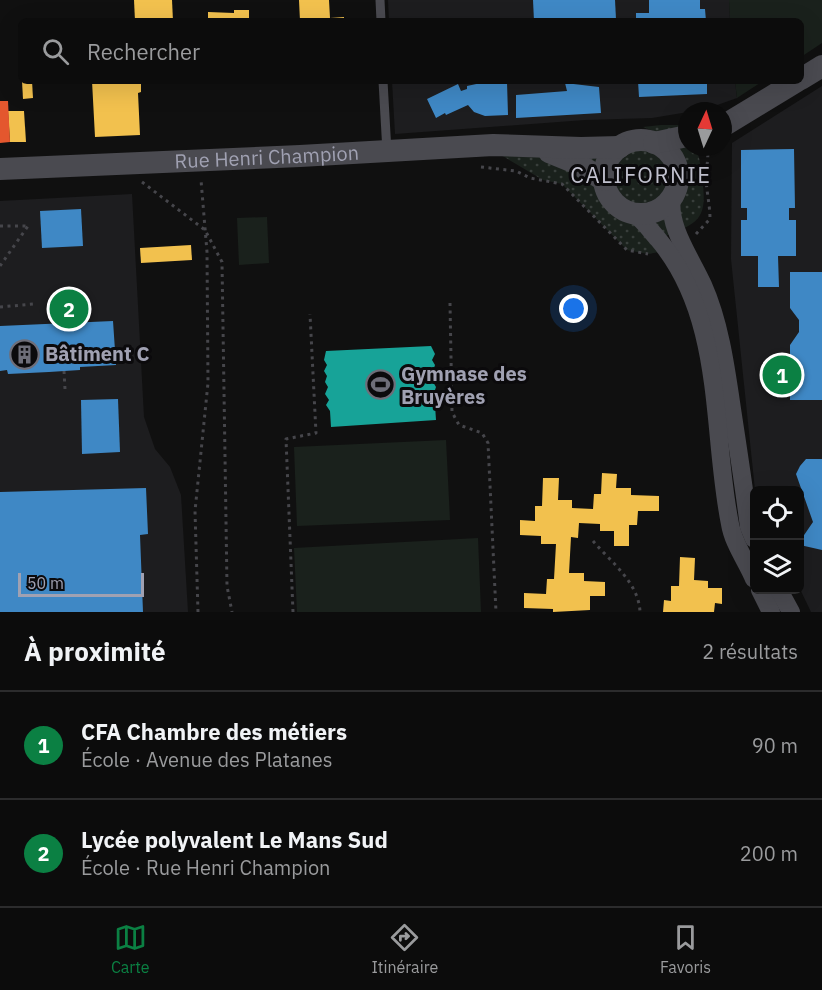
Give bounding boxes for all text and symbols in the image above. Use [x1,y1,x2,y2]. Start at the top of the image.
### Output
search box [18,18,804,84]
icon: search [39,35,72,68]
text: Rechercher [87,37,200,66]
north arrow [678,102,732,156]
street label: Rue Henri Champion [174,139,360,174]
district label: CALIFORNIE [570,160,712,189]
pin: 2 [50,286,88,332]
your location [559,294,588,323]
building icon: Bâtiment C [8,338,40,370]
place label: Bâtiment C [45,340,149,367]
pin: 1 [762,352,802,398]
place label: Gymnase des Bruyères [401,360,527,410]
sports icon: Gymnase des Bruyères [364,369,396,401]
map controls [750,486,804,594]
button: locate [750,486,804,540]
button: layers [750,540,804,594]
scale bar [18,570,144,598]
text: 50 m [27,573,64,593]
text: À proximité [24,634,166,668]
text: 2 résultats [702,638,798,665]
text: CFA Chambre des métiers [81,717,347,746]
text: 1 [38,732,50,759]
text: 90 m [752,732,798,759]
text: École · Avenue des Platanes [81,746,333,773]
text: Lycée polyvalent Le Mans Sud [81,825,388,854]
text: 2 [38,840,50,867]
text: 200 m [740,840,798,867]
text: École · Rue Henri Champion [81,854,330,881]
tab: Carte [111,921,150,977]
tab: Itinéraire [371,921,438,977]
tab: Favoris [660,921,711,977]

